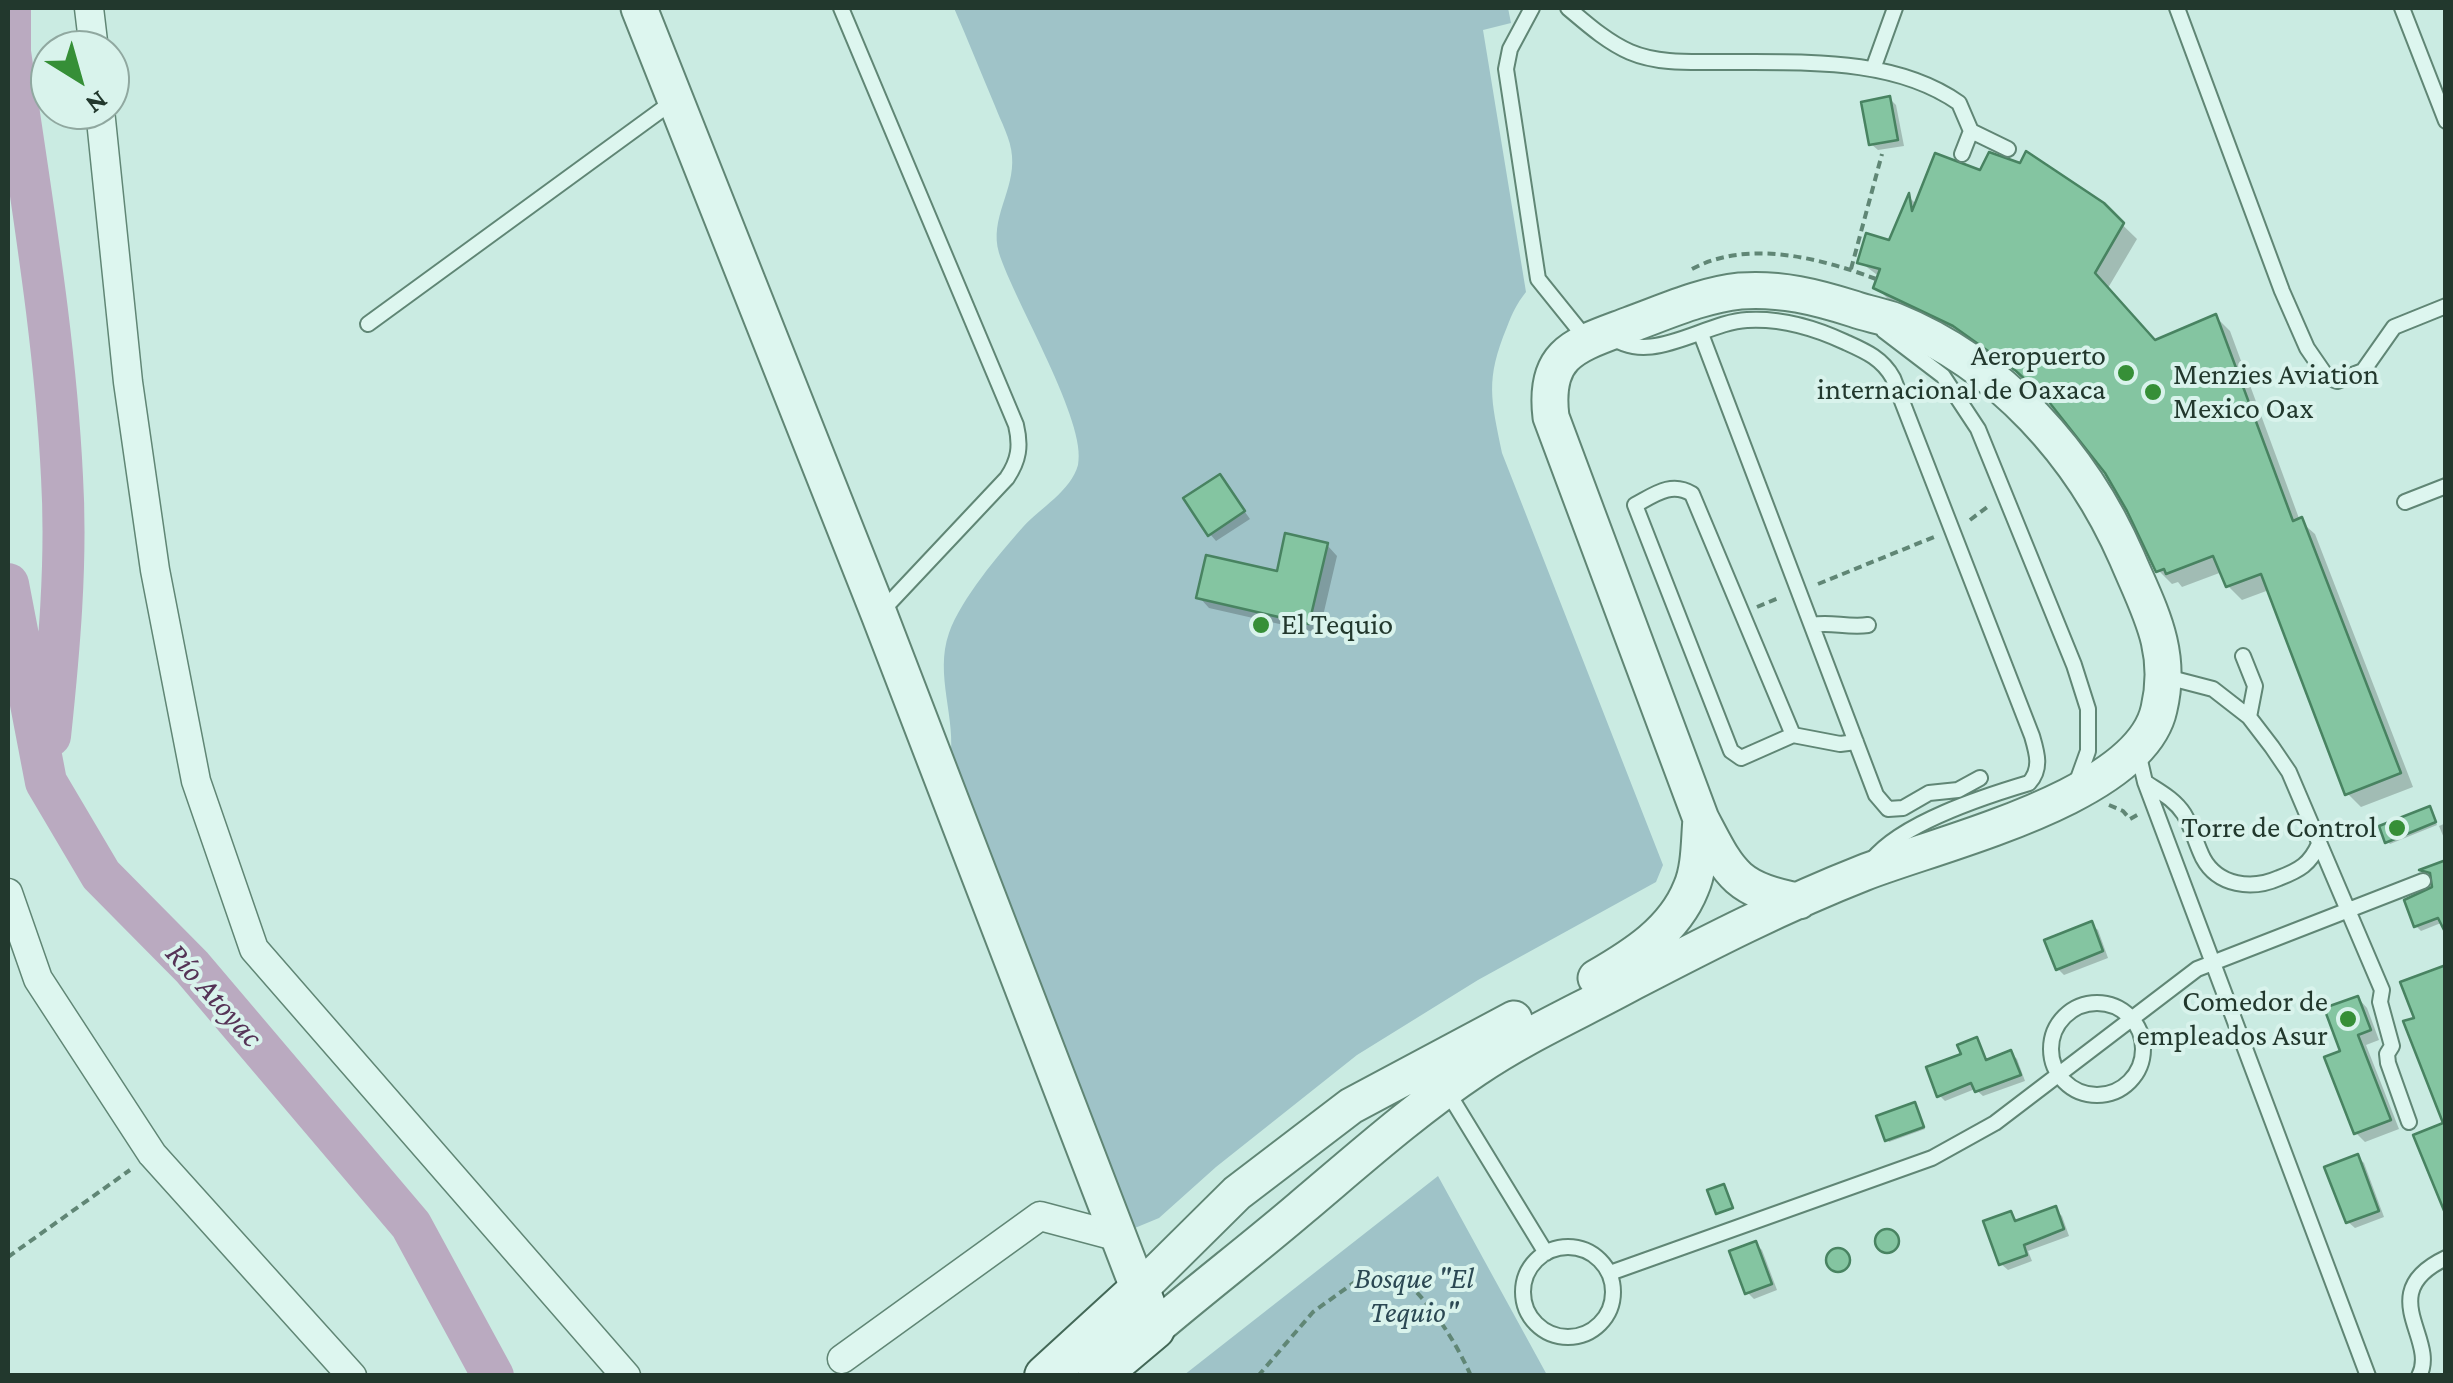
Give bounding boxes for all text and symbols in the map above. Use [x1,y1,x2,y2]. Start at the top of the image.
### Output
north arrow [30,30,130,130]
text: N [80,85,114,121]
place label: Aeropuerto internacional de Oaxaca [1817,338,2106,408]
place label: Menzies Aviation Mexico Oax [2173,357,2379,428]
marker: Aeropuerto internacional de Oaxaca [2115,362,2137,384]
marker: Menzies Aviation Mexico Oax [2142,381,2164,403]
place label: El Tequio [1281,607,1393,643]
marker: El Tequio [1250,614,1272,636]
place label: Torre de Control [2182,810,2377,846]
marker: Torre de Control [2386,817,2408,839]
water label: Río Atoyac [157,935,271,1055]
place label: Comedor de empleados Asur [2137,984,2328,1054]
marker: Comedor de empleados Asur [2337,1008,2359,1030]
park label: Bosque "El Tequio" [1354,1261,1474,1332]

